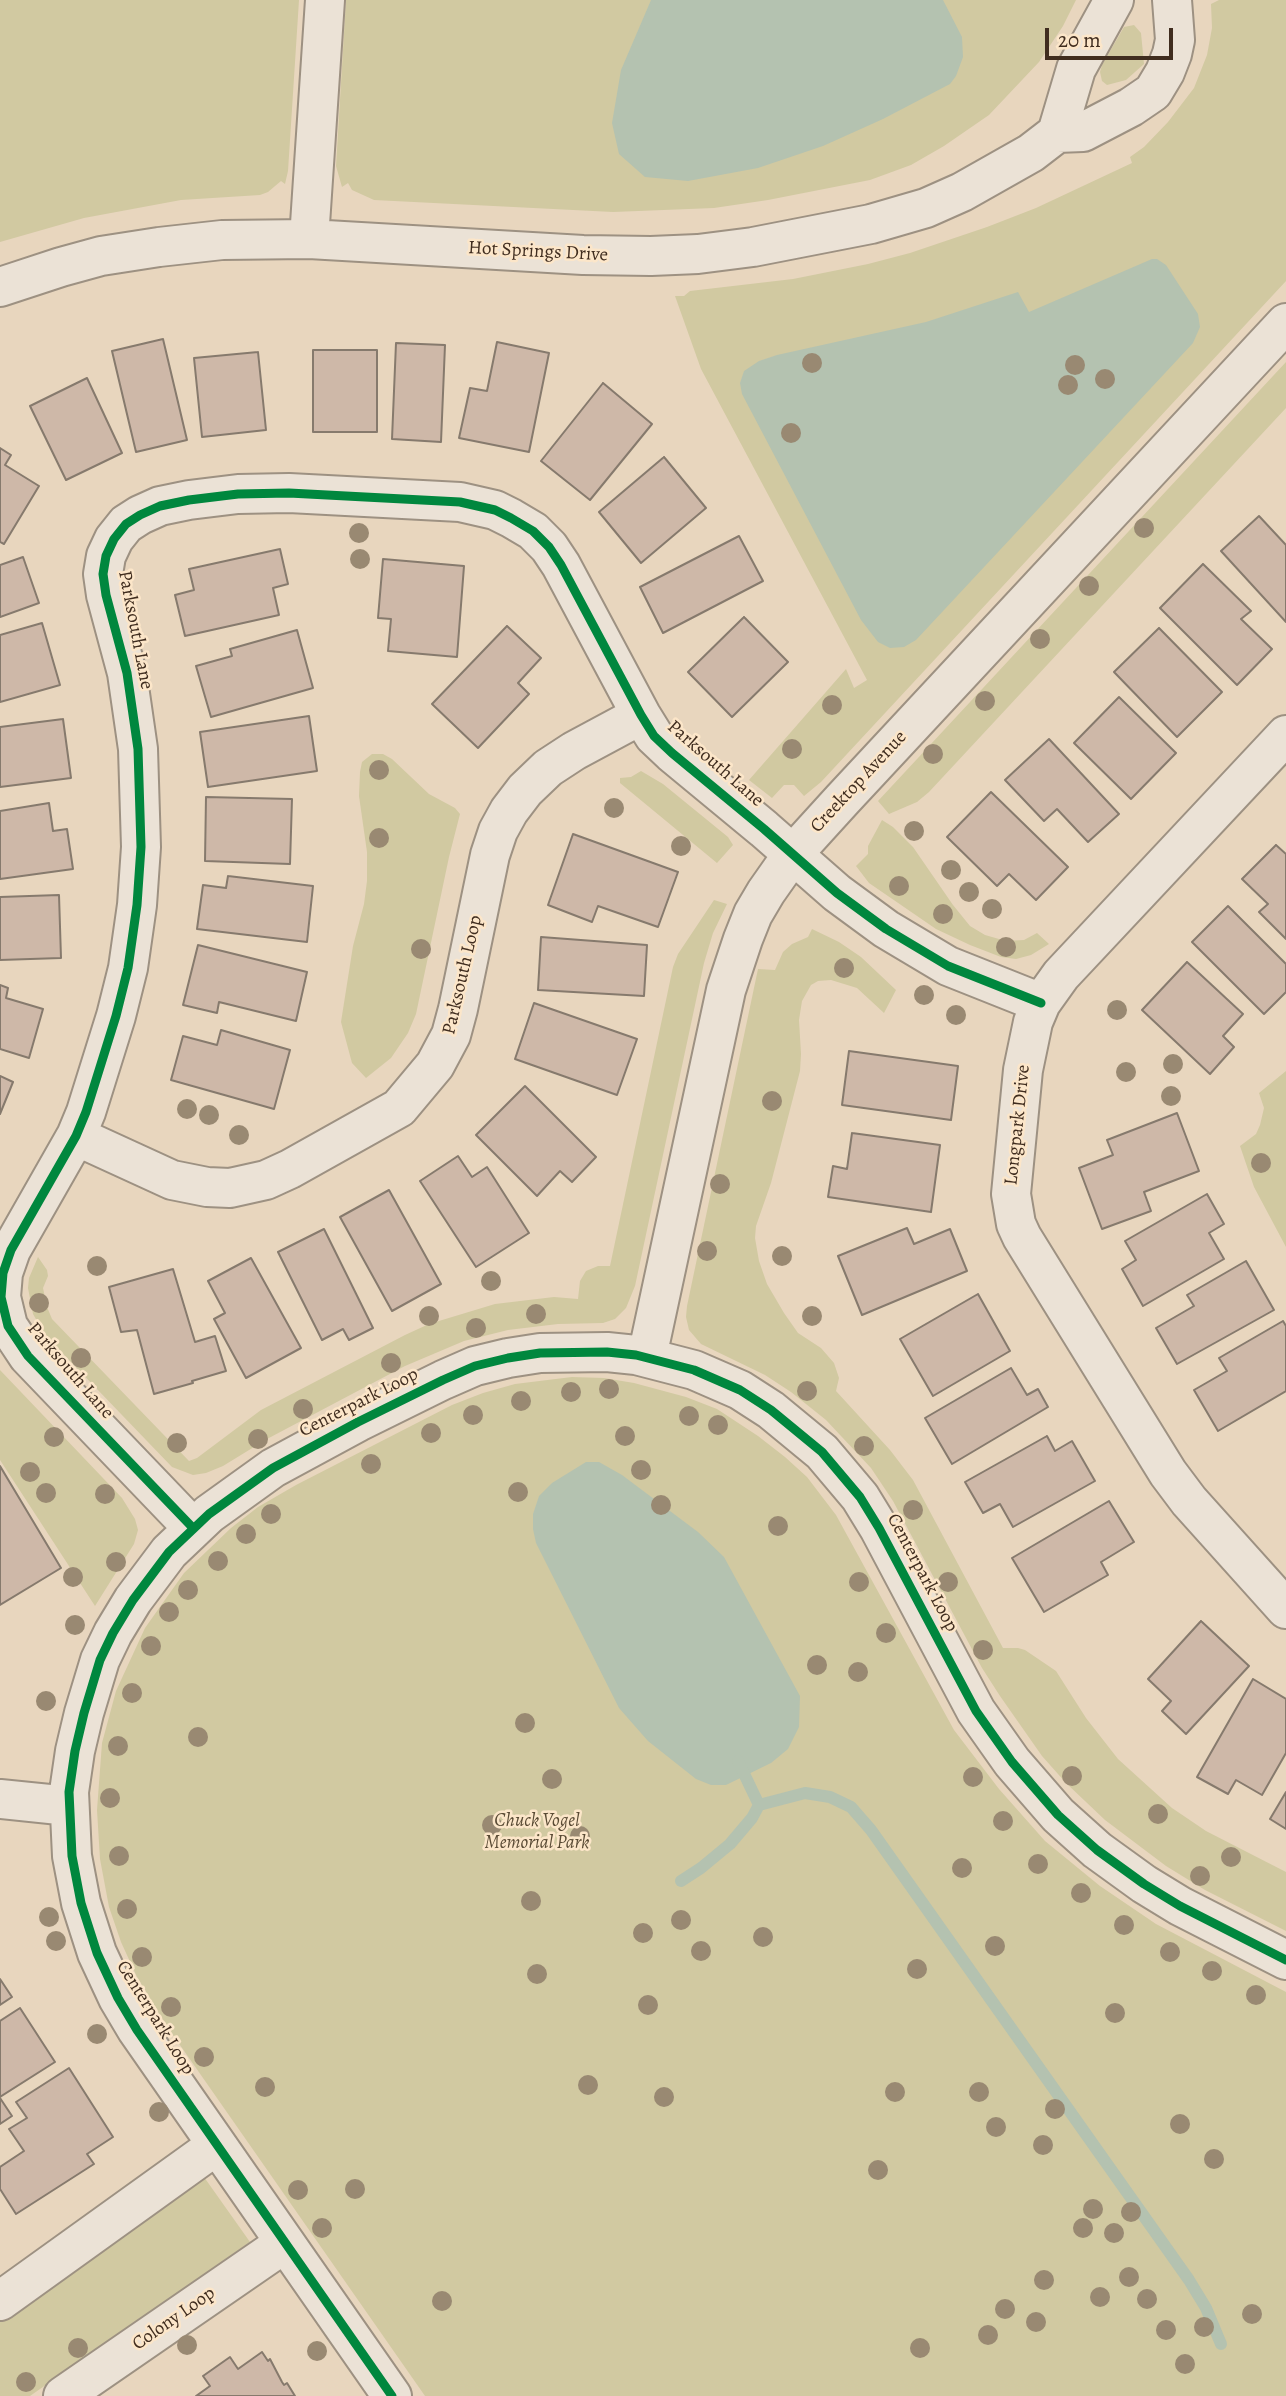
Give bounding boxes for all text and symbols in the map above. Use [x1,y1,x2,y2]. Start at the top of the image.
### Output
scale bar [1048,14,1176,58]
text: 20 m [1058,26,1101,54]
street label: Hot Springs Drive [467,237,609,267]
street label: Parksouth Lane [112,569,158,691]
street label: Parksouth Lane [662,716,768,812]
street label: Creektop Avenue [806,726,912,838]
street label: Parksouth Loop [438,913,488,1037]
street label: Longpark Drive [1000,1064,1036,1186]
street label: Parksouth Lane [22,1318,118,1424]
street label: Centerpark Loop [296,1363,422,1443]
street label: Centerpark Loop [881,1510,963,1636]
park label: Chuck Vogel Memorial Park [485,1810,589,1854]
street label: Centerpark Loop [111,1957,199,2079]
street label: Colony Loop [128,2282,220,2356]

